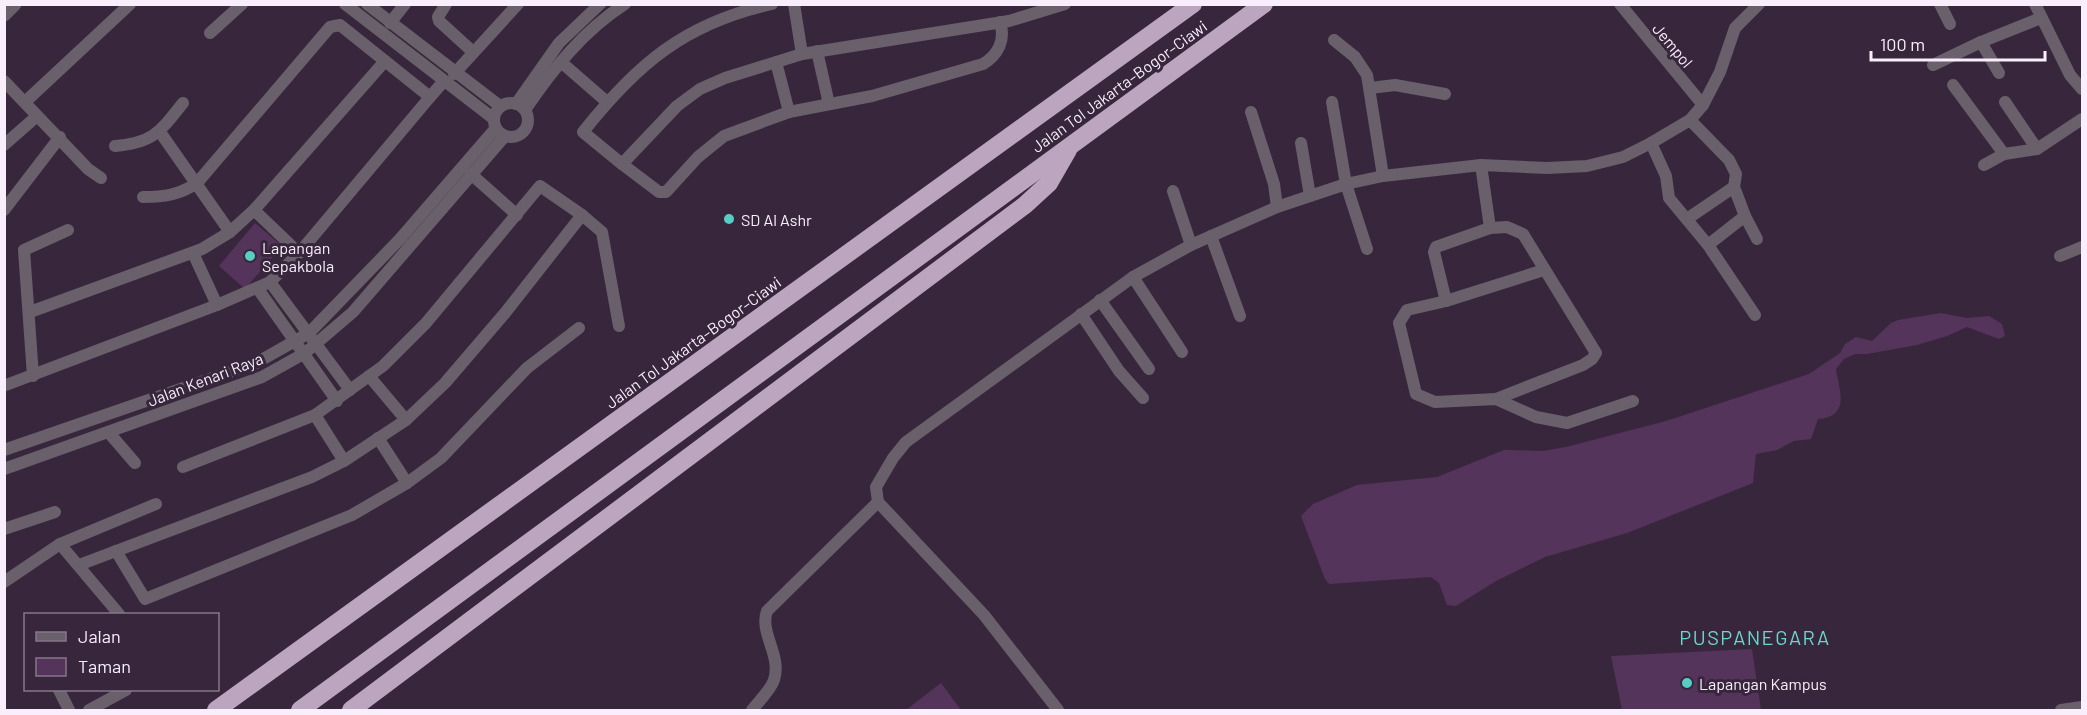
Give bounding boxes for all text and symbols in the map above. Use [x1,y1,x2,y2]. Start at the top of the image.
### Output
street label: Jalan Tol Jakarta–Bogor–Ciawi [1028,16,1210,156]
street label: Jempol [1649,19,1697,71]
scale bar [1871,24,2045,62]
text: 100 m [1880,33,1925,55]
place label: SD Al Ashr [741,210,812,229]
marker: SD Al Ashr [722,212,736,226]
place label: Lapangan Sepakbola [262,238,334,275]
marker: Lapangan Sepakbola [243,249,257,263]
street label: Jalan Tol Jakarta–Bogor–Ciawi [602,272,784,412]
street label: Jalan Kenari Raya [145,348,265,410]
legend [24,613,219,691]
text: Jalan [78,625,121,647]
district label: PUSPANEGARA [1679,625,1831,649]
text: Taman [78,655,131,677]
place label: Lapangan Kampus [1699,674,1827,693]
marker: Lapangan Kampus [1680,676,1694,690]

